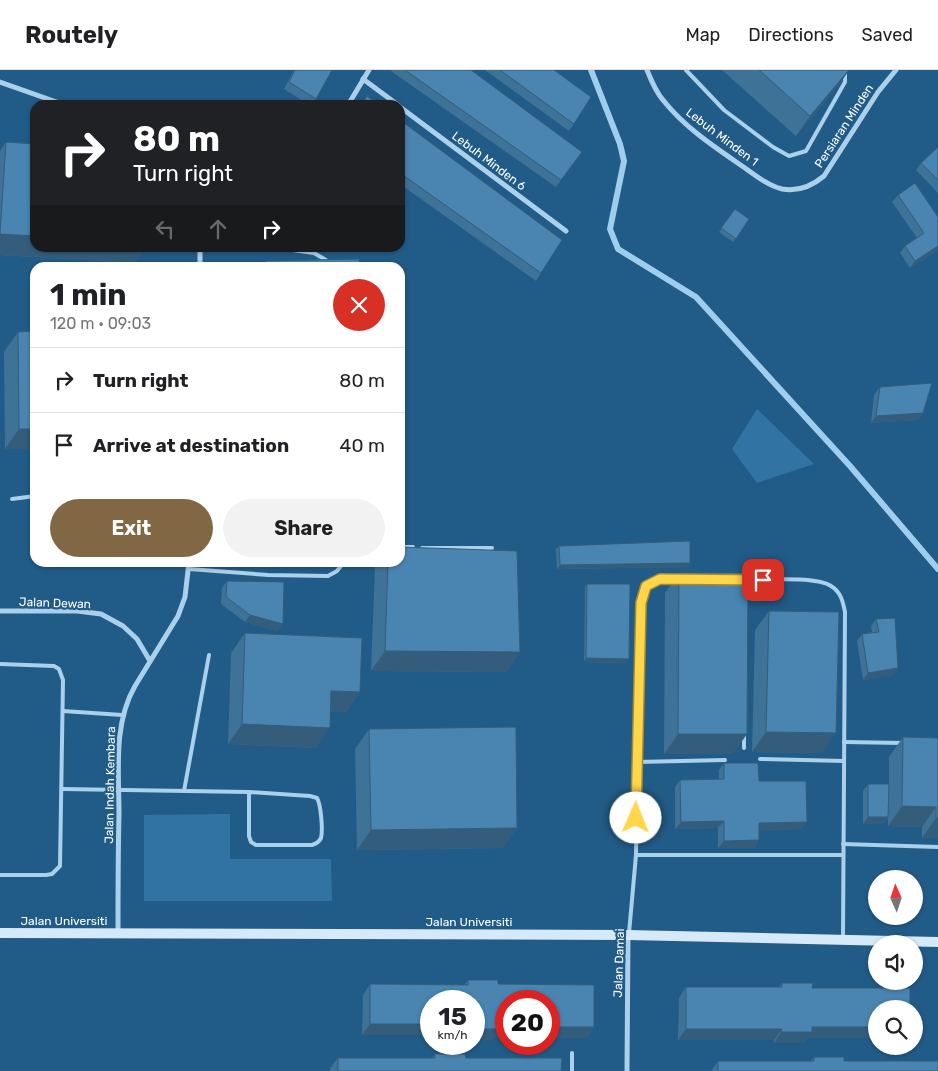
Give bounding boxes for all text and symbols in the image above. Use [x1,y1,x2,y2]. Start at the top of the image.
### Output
text: Routely [25,21,118,49]
text: Map [685,24,720,46]
text: Directions [748,24,834,46]
text: Saved [862,24,913,46]
street label: Persiaran Minden [812,82,876,170]
street label: Lebuh Minden 1 [683,105,761,169]
text: 80 m [133,118,220,160]
icon: right [50,120,115,185]
street label: Lebuh Minden 6 [449,129,529,193]
text: Turn right [133,160,233,187]
icon: left [151,215,179,243]
icon: ahead [204,215,232,243]
icon: right [257,215,285,243]
text: 1 min [50,277,127,313]
button: close [333,279,385,331]
text: 120 m · 09:03 [50,314,151,333]
icon: right [50,366,78,394]
text: Turn right [93,369,188,392]
text: 80 m [339,369,385,392]
icon: arrive [50,431,78,459]
text: Arrive at destination [93,434,289,457]
text: 40 m [340,434,385,457]
button: Exit [50,499,213,557]
button: Share [223,499,385,557]
pin [742,559,784,601]
icon: arrive [749,566,777,594]
street label: Jalan Dewan [19,595,91,611]
street label: Jalan Indah Kembara [102,726,118,844]
position arrow [609,791,661,843]
north arrow [868,870,922,925]
map controls [868,870,923,1055]
street label: Jalan Universiti [21,914,108,928]
street label: Jalan Universiti [426,915,513,929]
street label: Jalan Damai [611,928,627,998]
button: sound [868,935,923,990]
speed limit sign: 20 [495,990,560,1055]
button: search [868,1000,923,1055]
text: 15 [438,1002,467,1031]
text: km/h [438,1028,467,1042]

